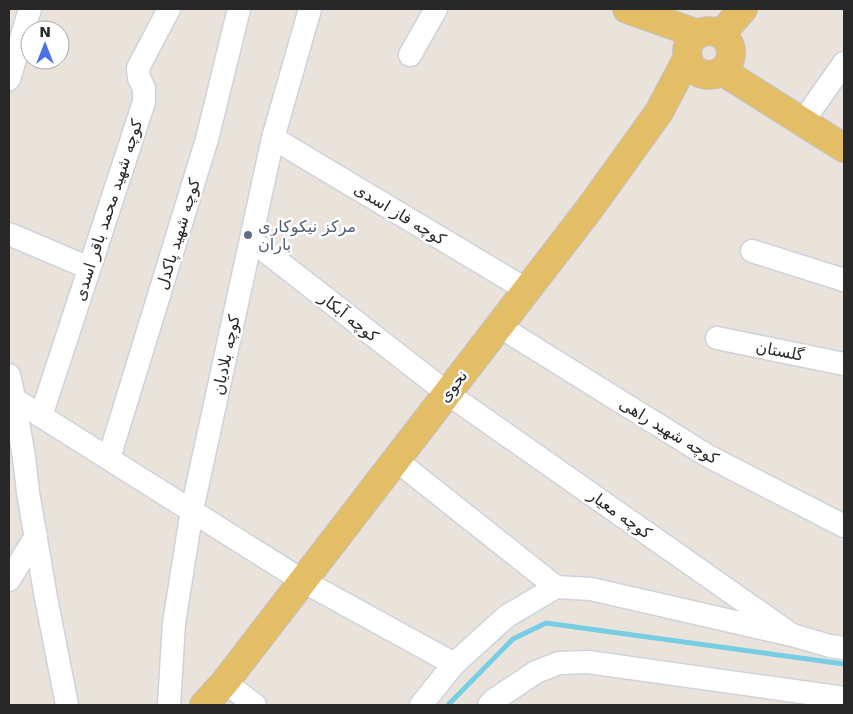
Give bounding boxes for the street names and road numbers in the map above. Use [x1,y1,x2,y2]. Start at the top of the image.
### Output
street label: کوچه شهید محمد باقر اسدی [70,116,147,304]
street label: کوچه شهید پاکدل [152,176,205,292]
street label: کوچه فاز اسدی [350,179,450,250]
street label: کوچه آبکار [314,287,383,347]
street label: کوچه بلادیان [208,313,245,397]
street label: گلستان [754,337,806,365]
street label: نحوی [435,366,472,406]
street label: کوچه شهید راهی [615,394,722,469]
street label: کوچه معیار [583,485,656,544]

